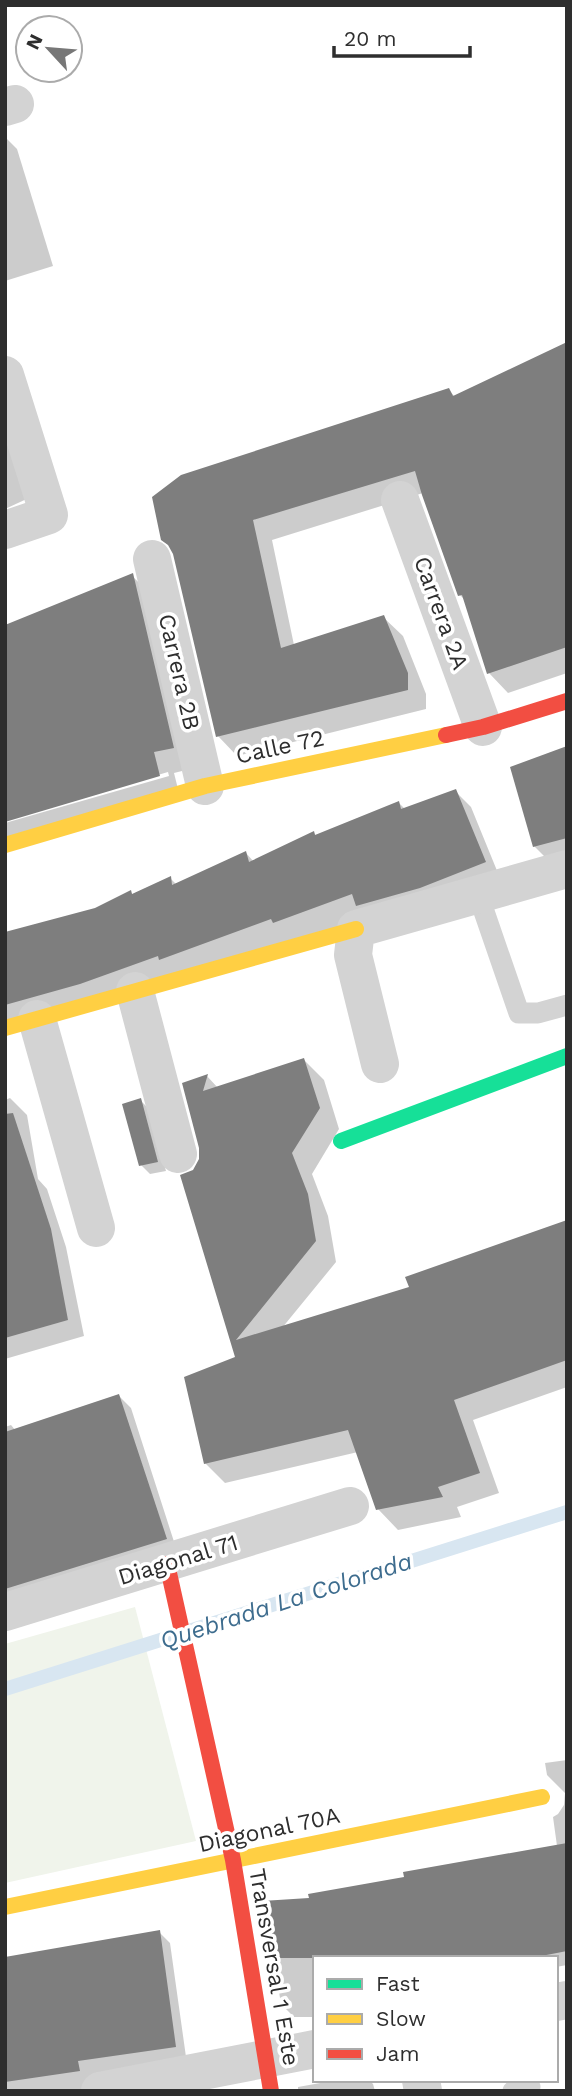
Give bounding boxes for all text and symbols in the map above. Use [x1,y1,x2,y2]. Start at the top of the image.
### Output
north arrow [14,14,84,84]
scale bar [334,14,470,58]
text: 20 m [344,26,396,51]
text: N [21,30,48,53]
street label: Carrera 2A [408,553,474,673]
street label: Carrera 2B [153,611,205,733]
street label: Calle 72 [233,725,327,769]
street label: Diagonal 71 [115,1529,241,1591]
water label: Quebrada La Colorada [156,1547,416,1655]
street label: Diagonal 70A [196,1802,342,1858]
street label: Transversal 1 Este [243,1866,305,2068]
legend [313,1956,558,2082]
text: Fast [376,1971,420,1996]
text: Slow [376,2006,426,2031]
text: Jam [376,2041,419,2066]

